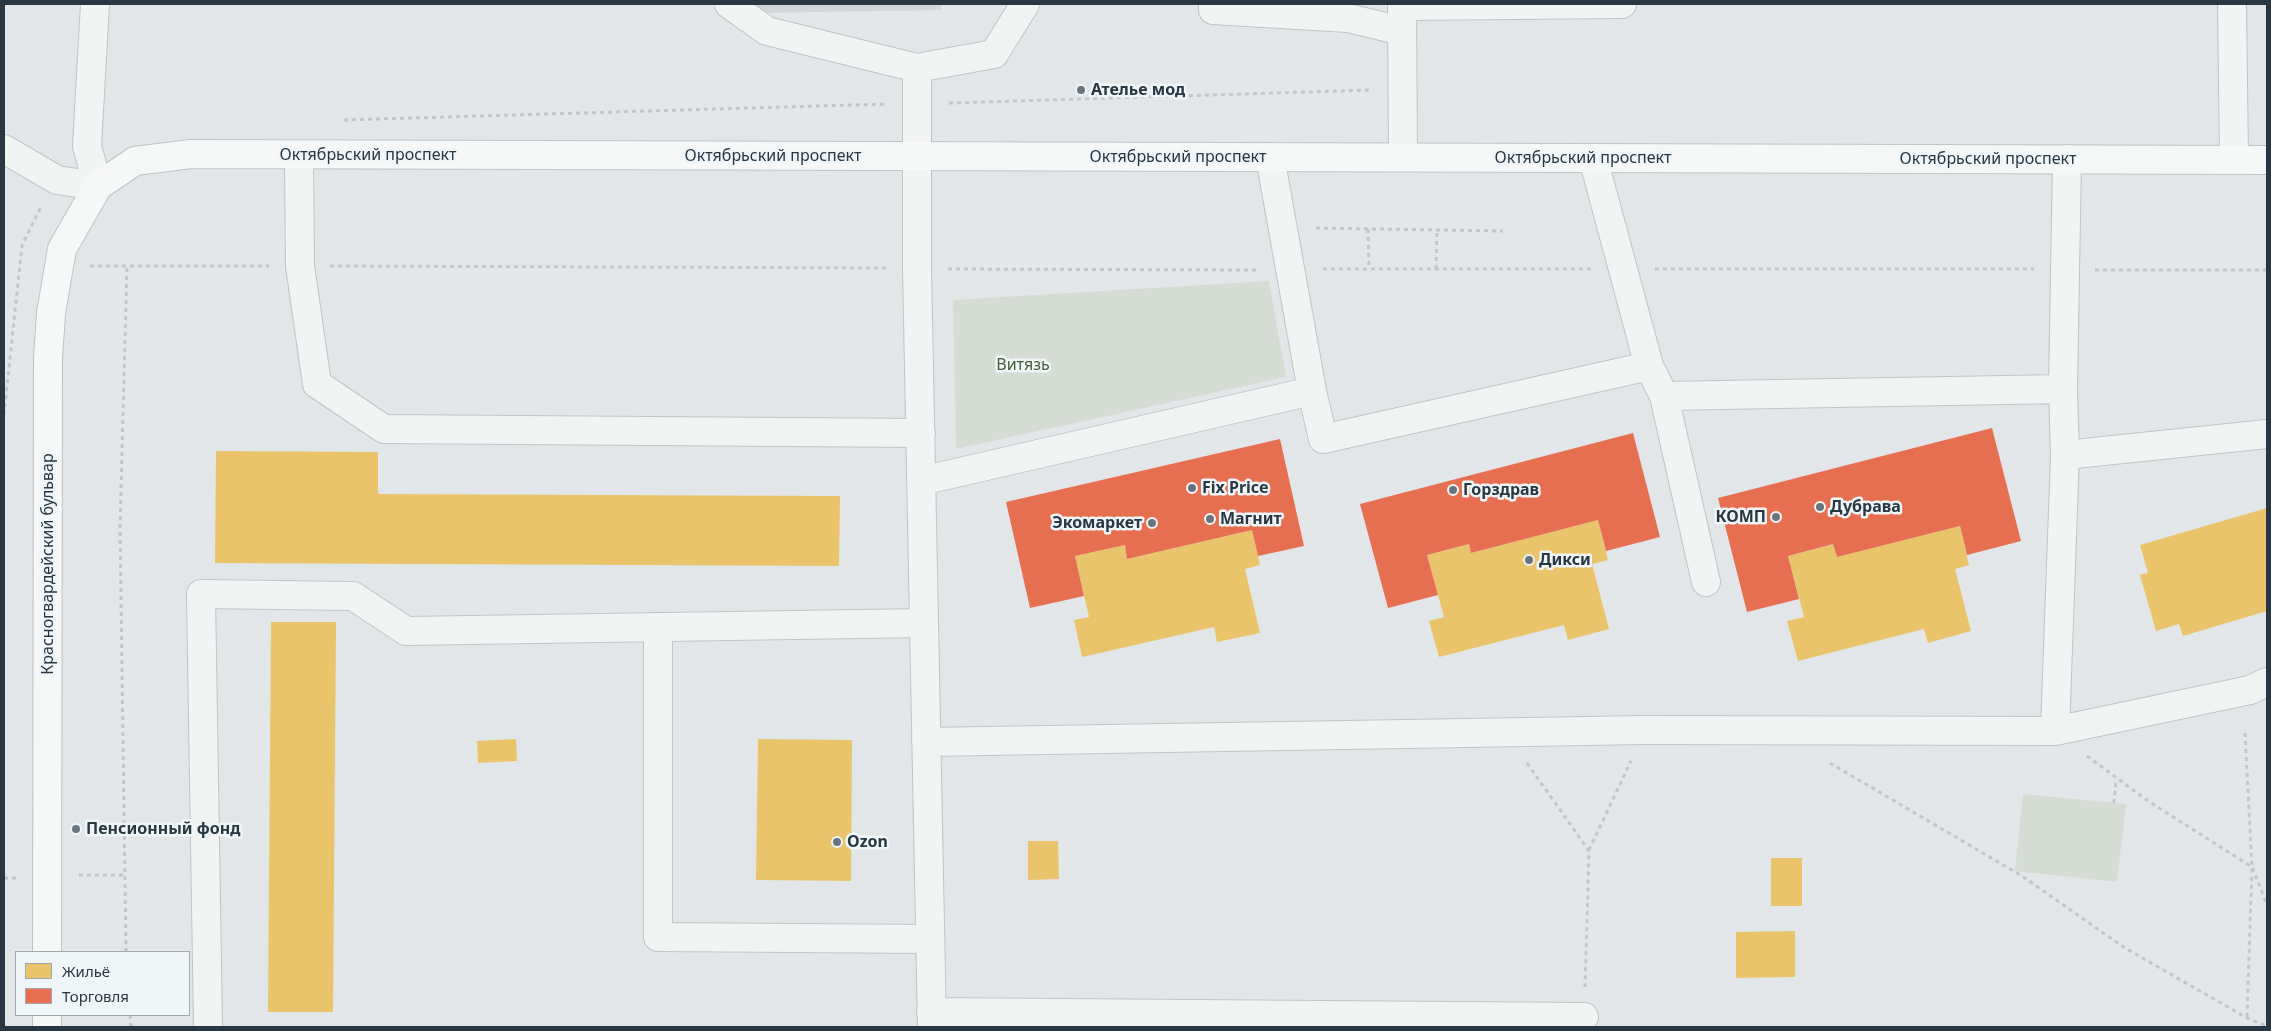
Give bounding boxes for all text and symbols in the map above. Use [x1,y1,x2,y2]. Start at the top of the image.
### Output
place label: Ателье мод [1091,80,1185,100]
marker: Ателье мод [1075,84,1087,96]
street label: Октябрьский проспект [279,145,457,165]
street label: Октябрьский проспект [684,146,862,166]
street label: Октябрьский проспект [1089,147,1267,167]
street label: Октябрьский проспект [1494,148,1672,168]
street label: Октябрьский проспект [1899,149,2077,169]
park label: Витязь [996,355,1050,375]
street label: Красногвардейский бульвар [38,453,58,675]
place label: Fix Price [1202,478,1269,498]
place label: Горздрав [1463,480,1539,500]
marker: Fix Price [1186,482,1198,494]
marker: Горздрав [1447,484,1459,496]
place label: Дубрава [1830,497,1901,517]
marker: Дубрава [1814,501,1826,513]
place label: КОМП [1716,507,1766,527]
place label: Магнит [1220,509,1282,529]
marker: КОМП [1770,511,1782,523]
place label: Экомаркет [1052,513,1142,533]
marker: Магнит [1204,513,1216,525]
marker: Экомаркет [1146,517,1158,529]
place label: Дикси [1539,550,1591,570]
marker: Дикси [1523,554,1535,566]
place label: Пенсионный фонд [86,819,240,839]
marker: Пенсионный фонд [70,823,82,835]
place label: Ozon [847,832,888,852]
marker: Ozon [831,836,843,848]
legend [15,951,190,1016]
text: Жильё [62,961,110,981]
text: Торговля [62,986,129,1006]

